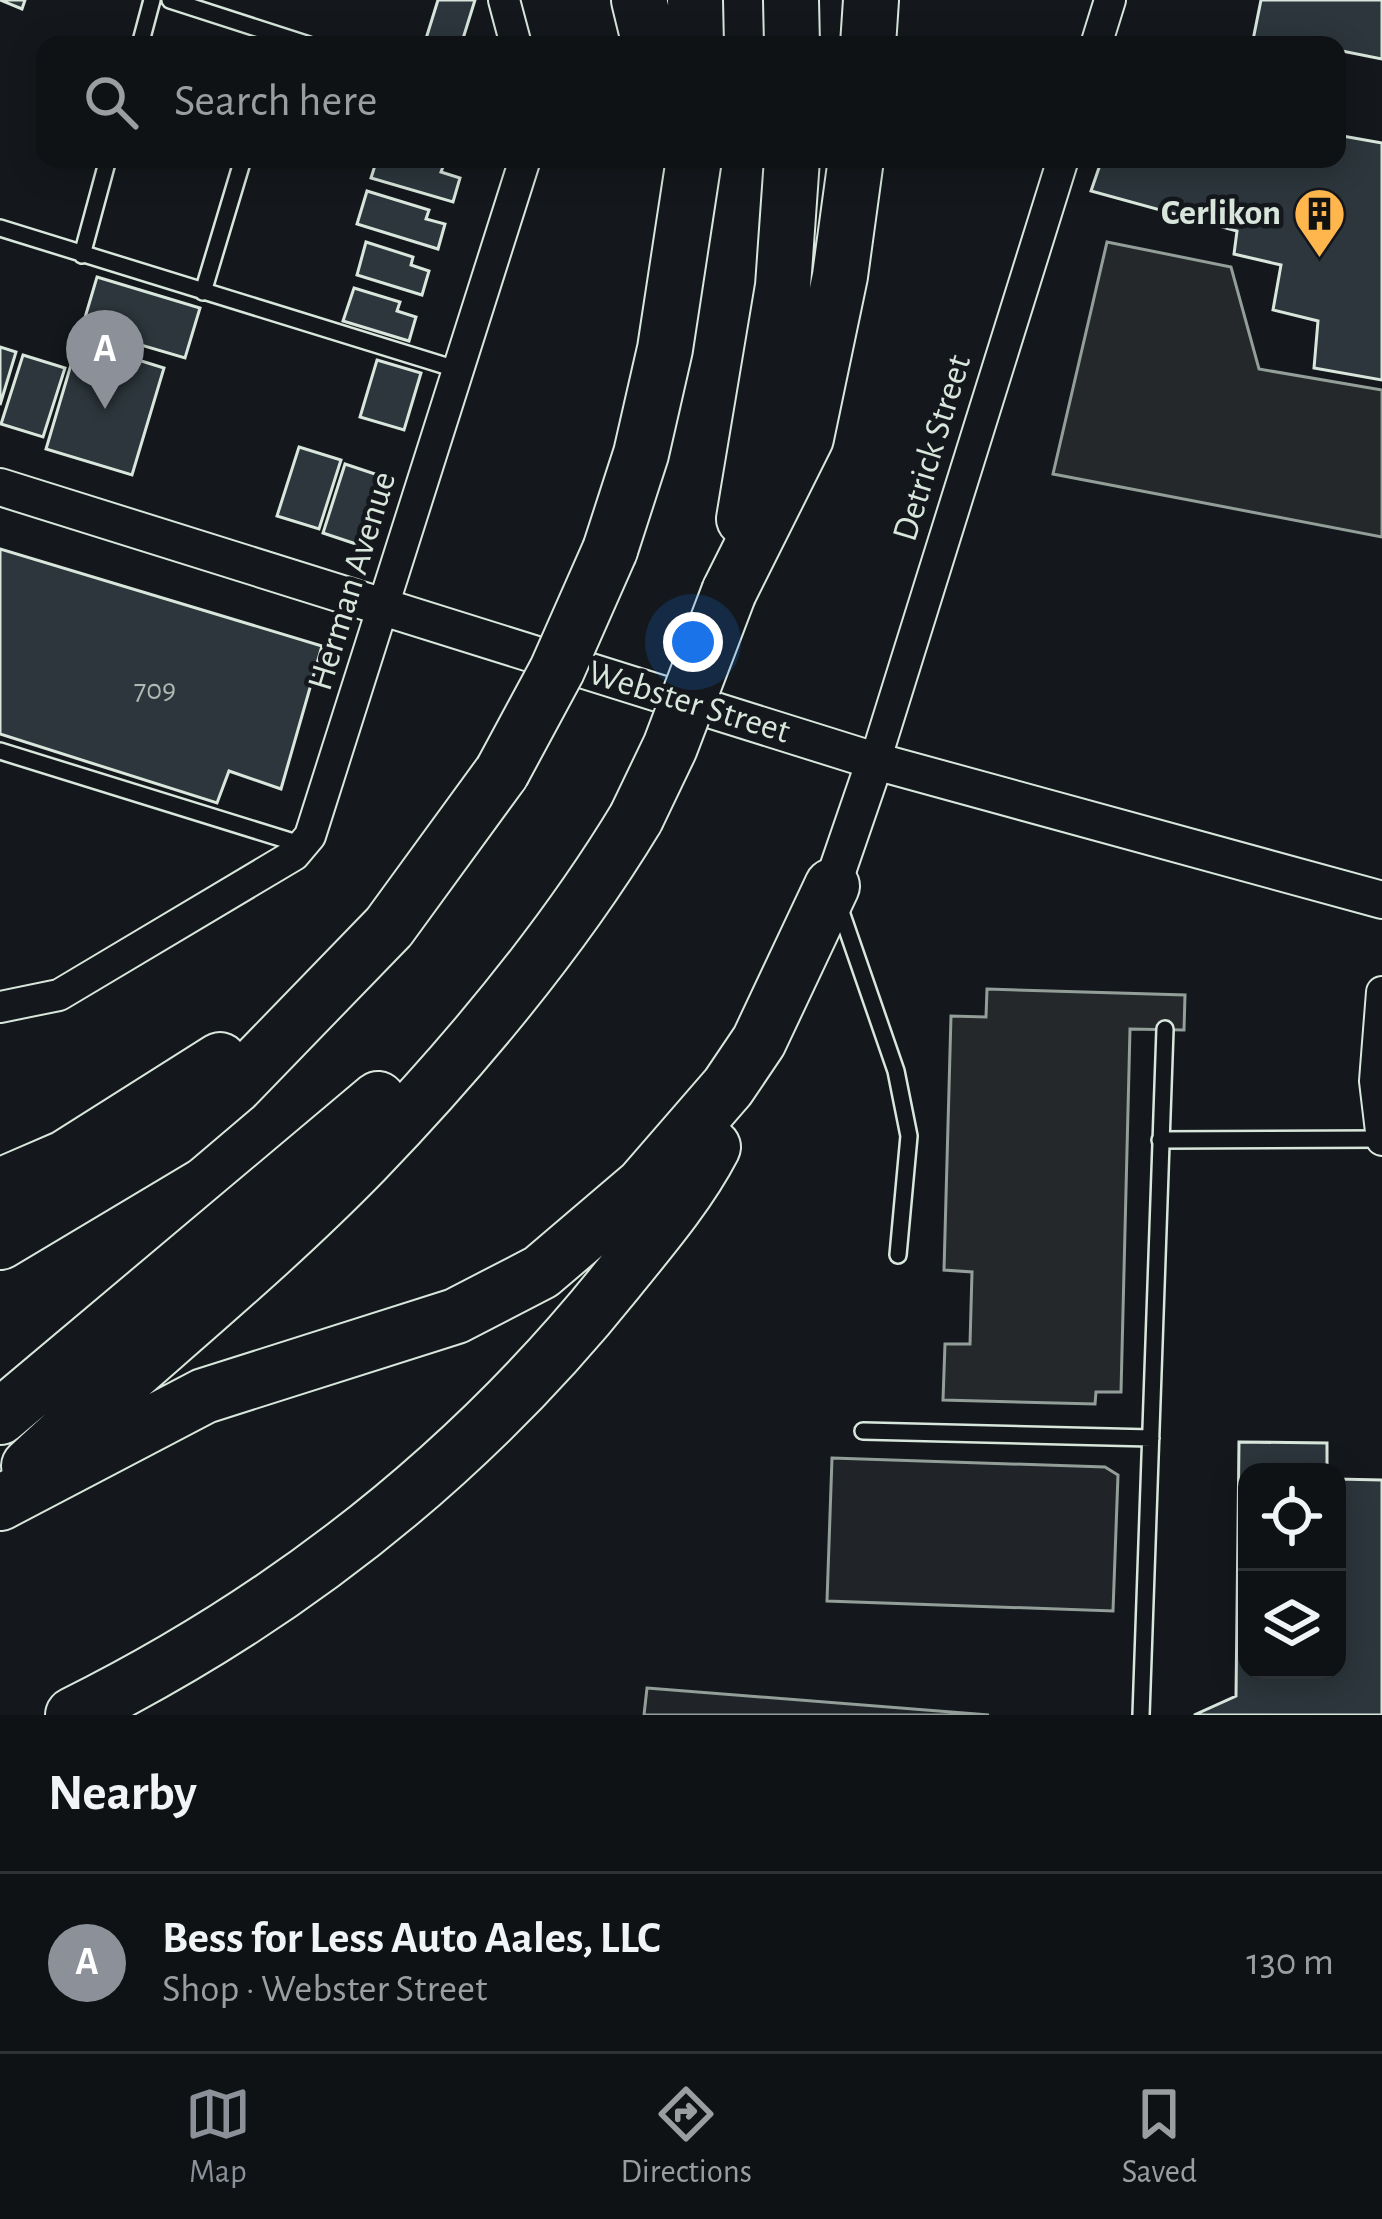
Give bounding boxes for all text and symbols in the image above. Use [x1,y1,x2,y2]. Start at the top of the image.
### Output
search box [36,36,1346,168]
icon: search [78,69,144,135]
text: Search here [174,79,377,124]
building icon: Cerlikon [1292,185,1348,259]
place label: Cerlikon [1161,195,1281,231]
pin: A [66,310,144,409]
street label: Detrick Street [887,350,978,545]
street label: Herman Avenue [302,467,402,695]
your location [663,612,723,672]
street label: Webster Street [584,654,795,750]
house number: 709 [134,675,176,705]
map controls [1238,1463,1346,1679]
button: locate [1238,1463,1346,1571]
button: layers [1238,1571,1346,1679]
text: Nearby [48,1768,197,1819]
text: Bess for Less Auto Aales, LLC [162,1916,661,1961]
text: A [75,1943,99,1982]
text: 130 m [1246,1943,1334,1982]
text: Shop · Webster Street [162,1970,487,2009]
tab: Map [185,2081,251,2193]
tab: Directions [620,2081,752,2193]
tab: Saved [1122,2081,1197,2193]

